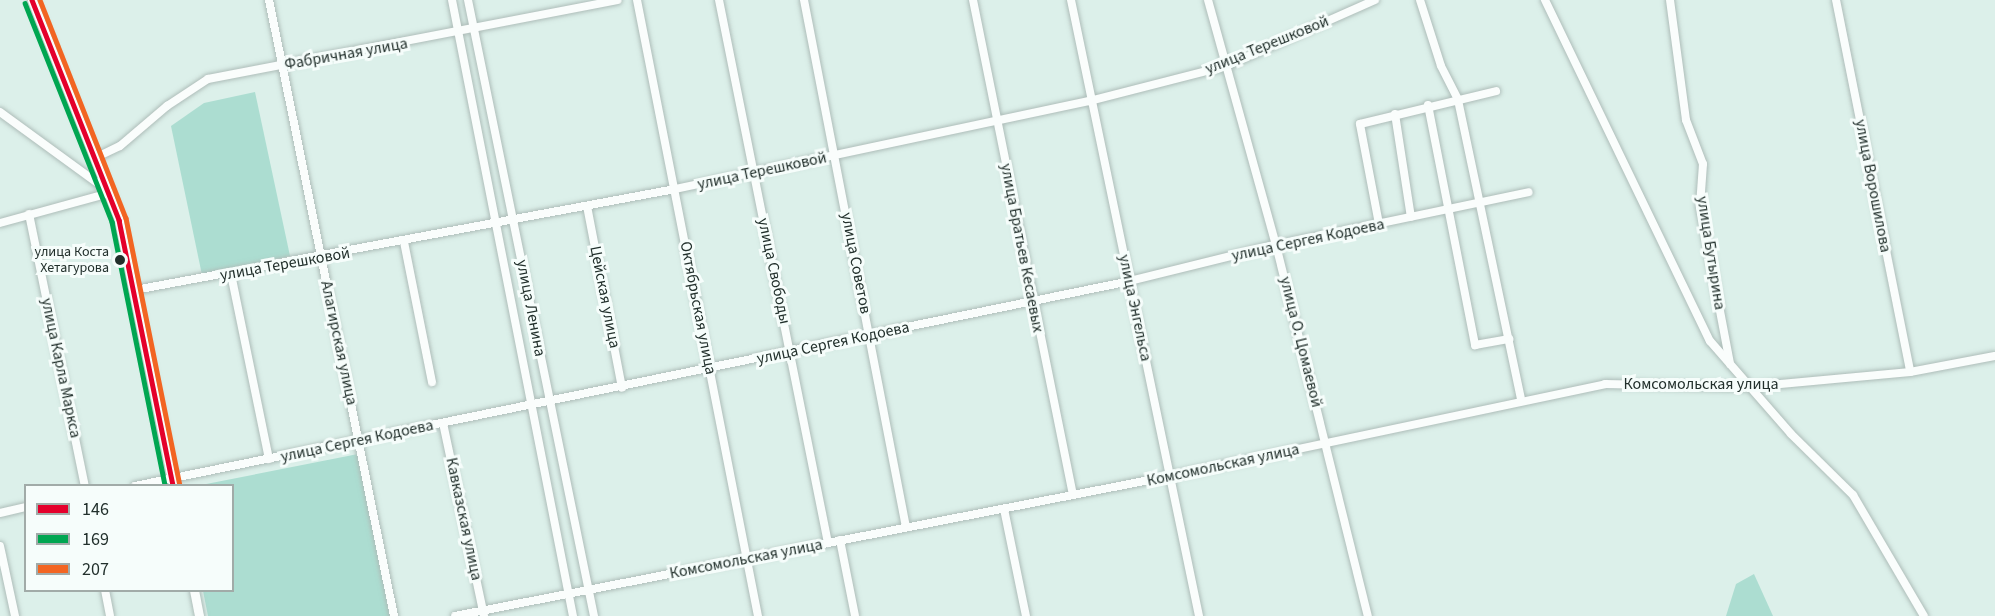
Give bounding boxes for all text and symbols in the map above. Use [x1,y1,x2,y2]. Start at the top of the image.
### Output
street label: улица Терешковой [1202,11,1332,79]
street label: Фабричная улица [283,34,409,74]
street label: улица Ворошилова [1851,118,1895,254]
street label: улица Терешковой [696,148,828,194]
street label: улица Братьев Кесаевых [996,162,1048,334]
street label: улица Бутырина [1693,195,1729,311]
street label: улица Советов [837,211,875,315]
street label: улица Сергея Кодоева [1230,214,1386,266]
street label: улица Свободы [753,216,795,326]
street label: Октябрьская улица [676,240,720,376]
street label: улица Терешковой [219,243,351,285]
place label: улица Коста Хетагурова [34,244,109,276]
street label: Цейская улица [586,244,624,350]
street label: улица Энгельса [1114,253,1156,363]
marker: улица Коста Хетагурова [114,254,126,266]
street label: улица Ленина [512,258,550,358]
street label: улица О. Цомаевой [1275,275,1327,409]
street label: Алагирская улица [316,279,362,407]
street label: улица Карла Маркса [37,296,85,440]
street label: улица Сергея Кодоева [755,317,911,369]
street label: Комсомольская улица [1623,374,1779,394]
street label: улица Сергея Кодоева [279,415,435,467]
street label: Комсомольская улица [1145,439,1301,491]
street label: Кавказская улица [442,456,486,582]
legend [24,484,234,592]
text: 146 [82,497,109,522]
text: 169 [82,527,109,552]
street label: Комсомольская улица [668,535,824,583]
text: 207 [82,557,109,582]

